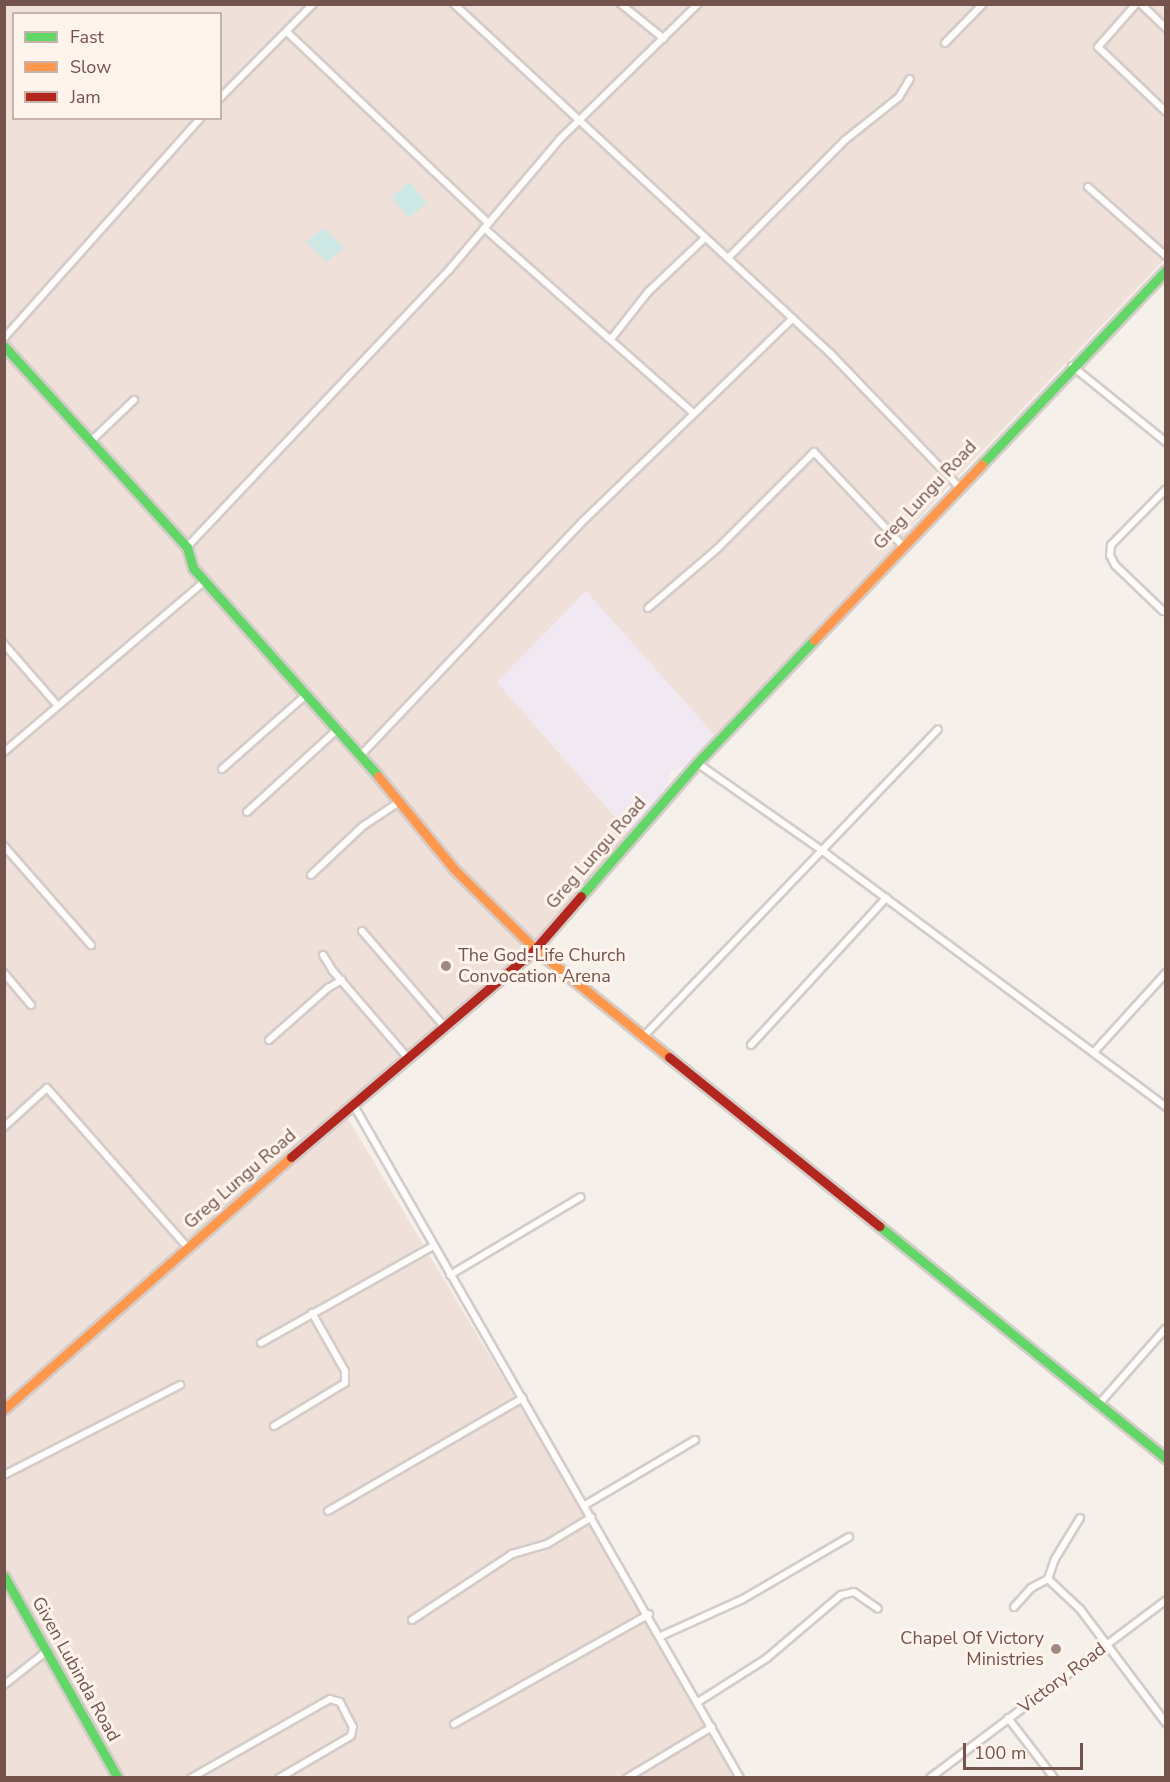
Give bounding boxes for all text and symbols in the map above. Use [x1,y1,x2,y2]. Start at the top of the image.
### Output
legend [12,12,222,120]
text: Fast [70,25,104,49]
text: Slow [70,55,111,79]
text: Jam [70,85,101,109]
street label: Greg Lungu Road [869,436,981,554]
street label: Greg Lungu Road [542,793,650,913]
place label: The God-Life Church Convocation Arena [458,945,626,988]
marker: The God-Life Church Convocation Arena [439,959,453,973]
street label: Greg Lungu Road [180,1125,300,1233]
street label: Given Lubinda Road [27,1593,125,1745]
place label: Chapel Of Victory Ministries [900,1628,1044,1670]
street label: Victory Road [1014,1638,1110,1718]
marker: Chapel Of Victory Ministries [1049,1642,1063,1656]
scale bar [966,1731,1086,1769]
text: 100 m [974,1741,1026,1765]

